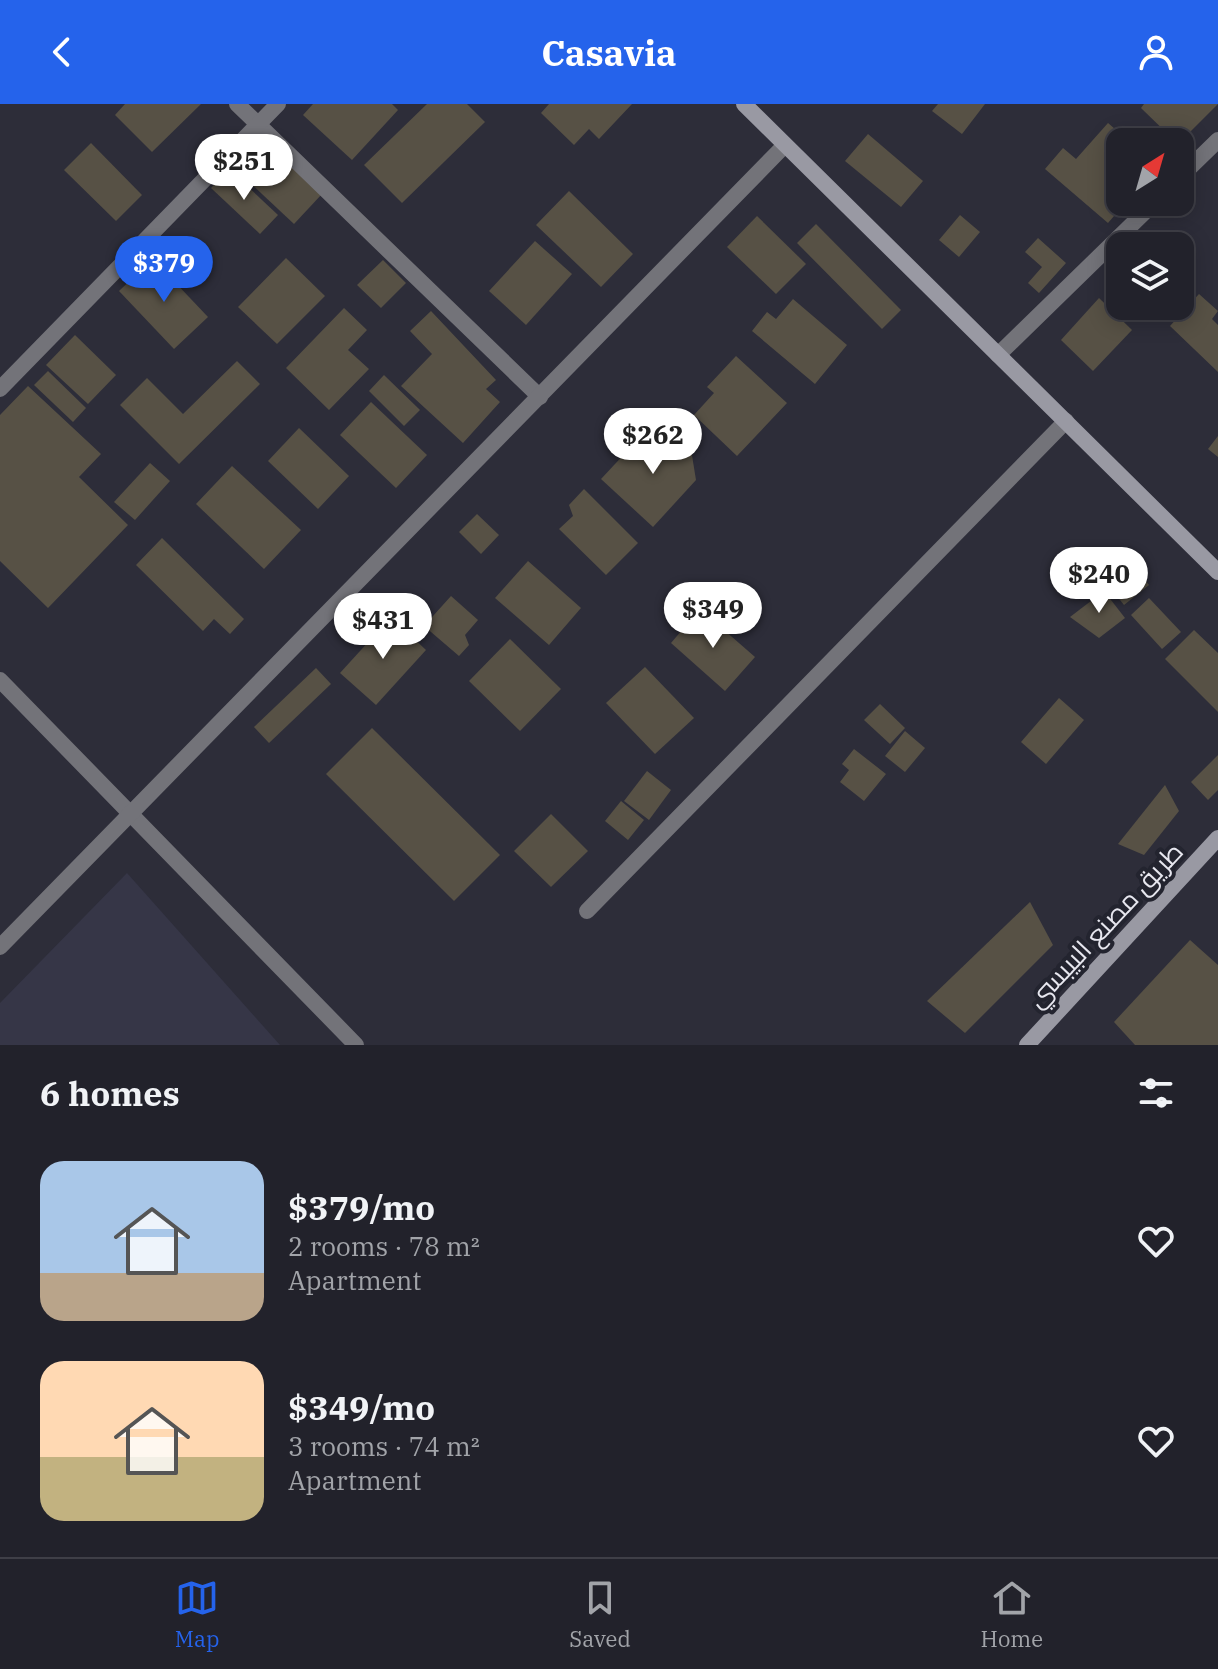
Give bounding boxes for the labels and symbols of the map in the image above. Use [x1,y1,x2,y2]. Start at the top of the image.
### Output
north arrow [1106,128,1194,216]
pin: $251 [197,134,291,202]
pin: $379 [117,236,211,304]
pin: $262 [606,408,700,476]
pin: $240 [1052,547,1146,615]
pin: $349 [666,582,760,650]
pin: $431 [336,593,430,661]
street label: طريق مصنع البيبسي [1019,834,1192,1016]

